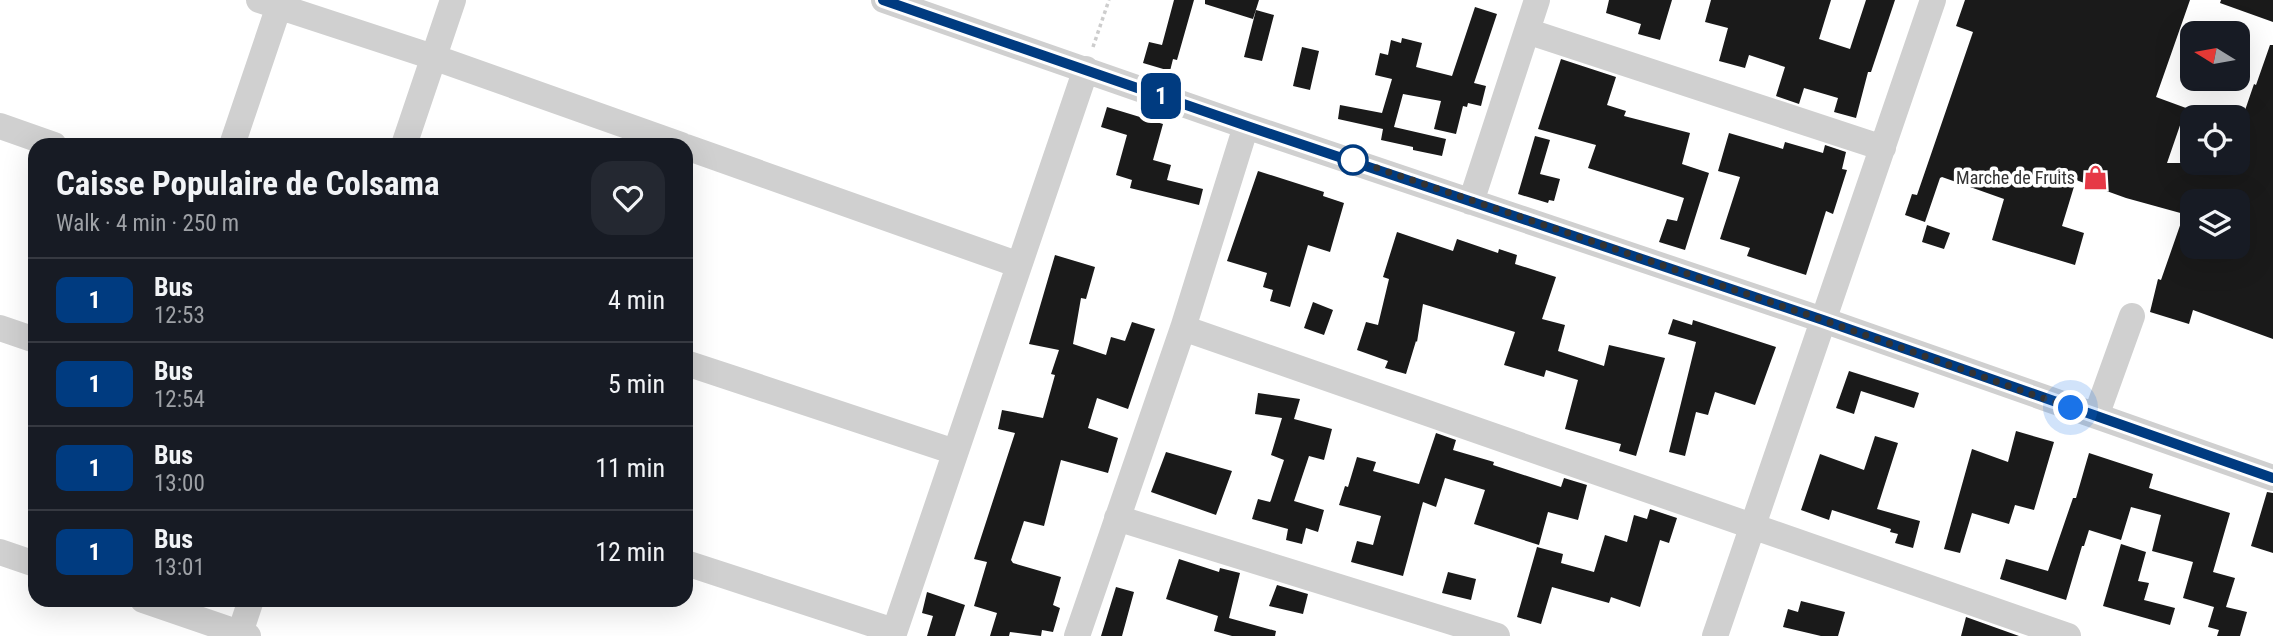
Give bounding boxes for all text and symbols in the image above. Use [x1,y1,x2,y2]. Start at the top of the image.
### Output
north arrow [2180,21,2250,91]
map controls [2180,21,2250,259]
line badge: 1 [1138,73,1184,119]
text: 1 [1155,82,1167,110]
button: locate [2180,105,2250,175]
unlabelled marker [1338,145,1368,175]
button: heart [591,161,665,235]
text: Caisse Populaire de Colsama [56,164,440,203]
shop icon: Marche de Fruits [2081,164,2109,192]
place label: Marche de Fruits [1956,167,2075,188]
button: layers [2180,189,2250,259]
text: Walk · 4 min · 250 m [56,210,239,237]
text: Bus [154,272,193,302]
text: 4 min [608,285,665,315]
text: 1 [88,286,101,314]
text: 12:53 [154,302,205,329]
text: Bus [154,356,193,386]
text: 5 min [608,369,665,399]
text: 1 [88,370,101,398]
text: 12:54 [154,386,205,413]
your location [2053,390,2088,425]
text: Bus [154,440,193,470]
text: 11 min [595,453,665,483]
text: 1 [88,454,101,482]
text: 13:00 [154,470,205,497]
text: Bus [154,524,193,554]
text: 12 min [595,537,665,567]
text: 1 [88,538,101,566]
text: 13:01 [154,554,205,581]

